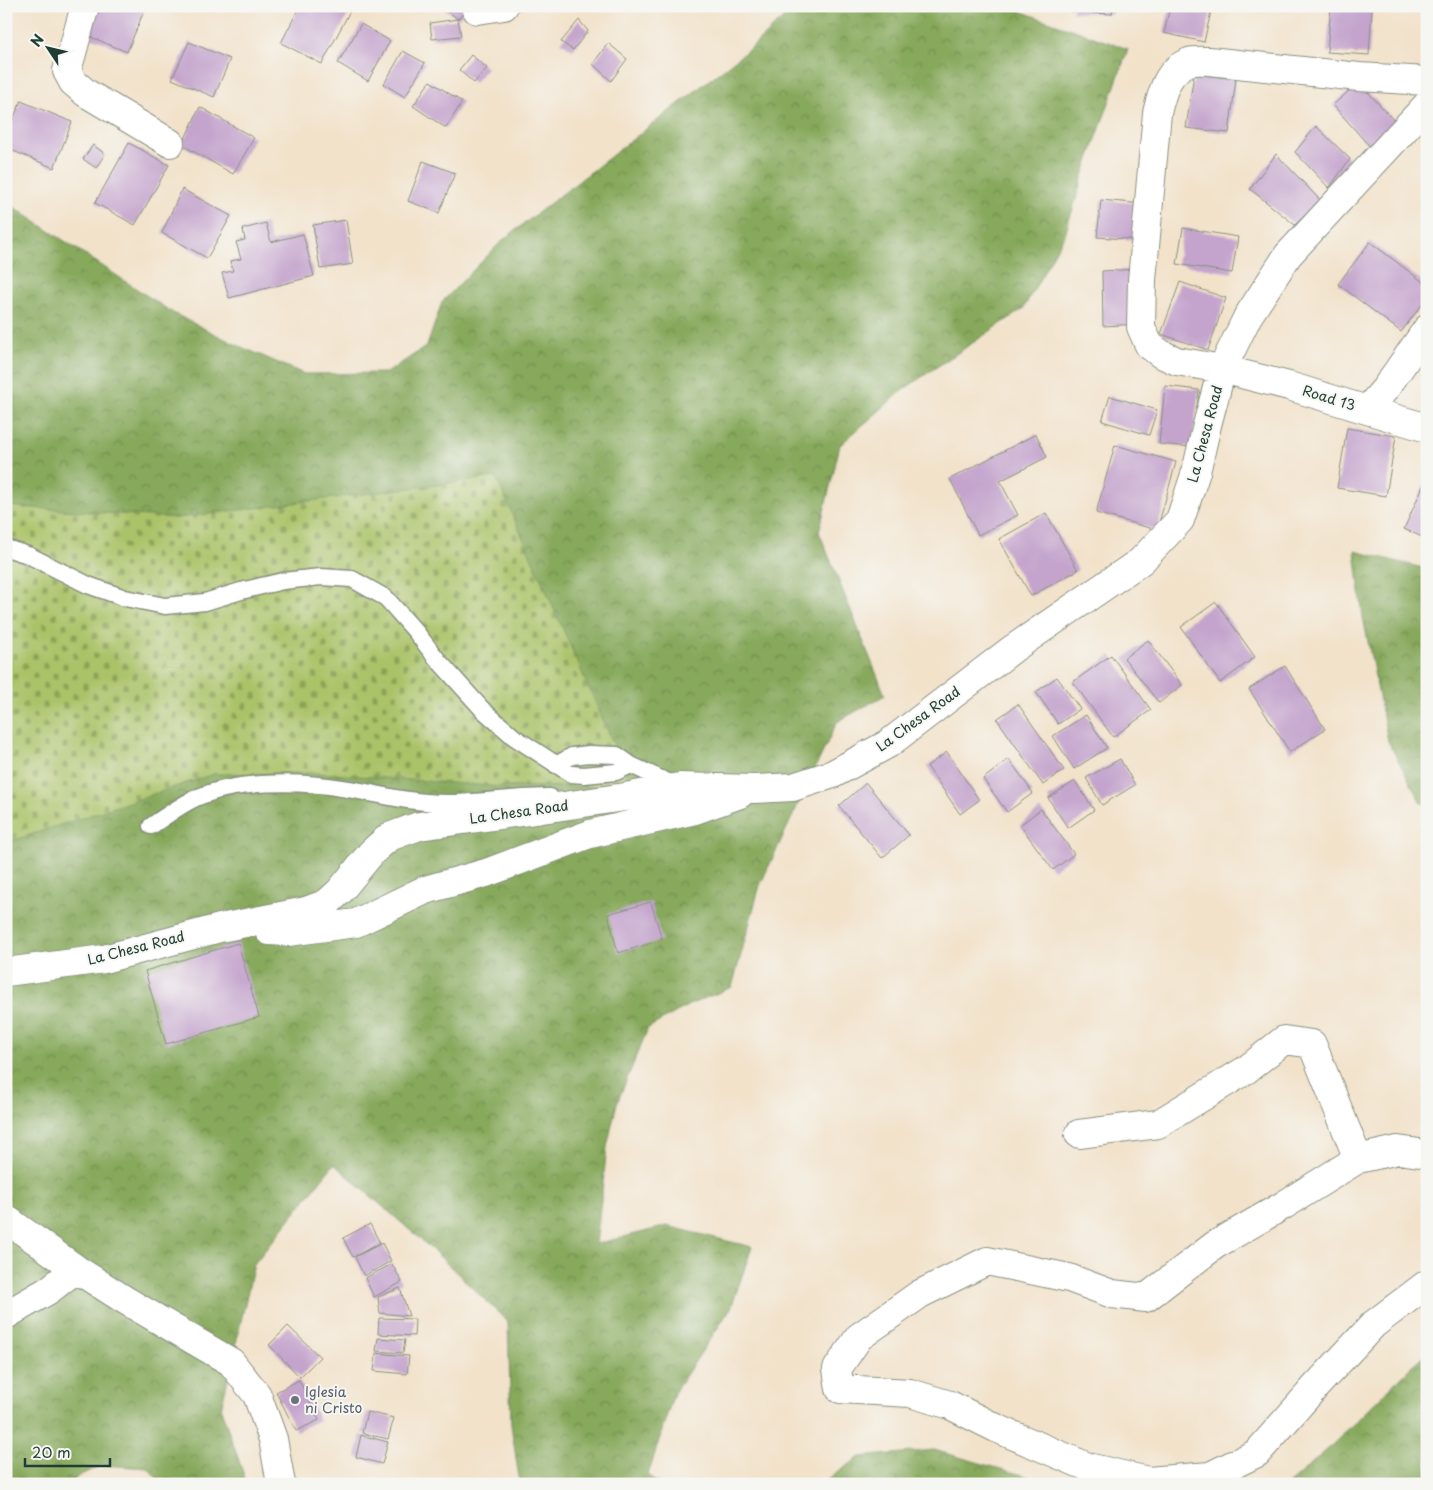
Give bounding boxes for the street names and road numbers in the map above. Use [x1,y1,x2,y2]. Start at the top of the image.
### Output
street label: Road 13 [1300,379,1358,416]
street label: La Chesa Road [1181,383,1228,485]
street label: La Chesa Road [871,681,964,756]
street label: La Chesa Road [468,794,570,829]
street label: La Chesa Road [85,925,187,970]

